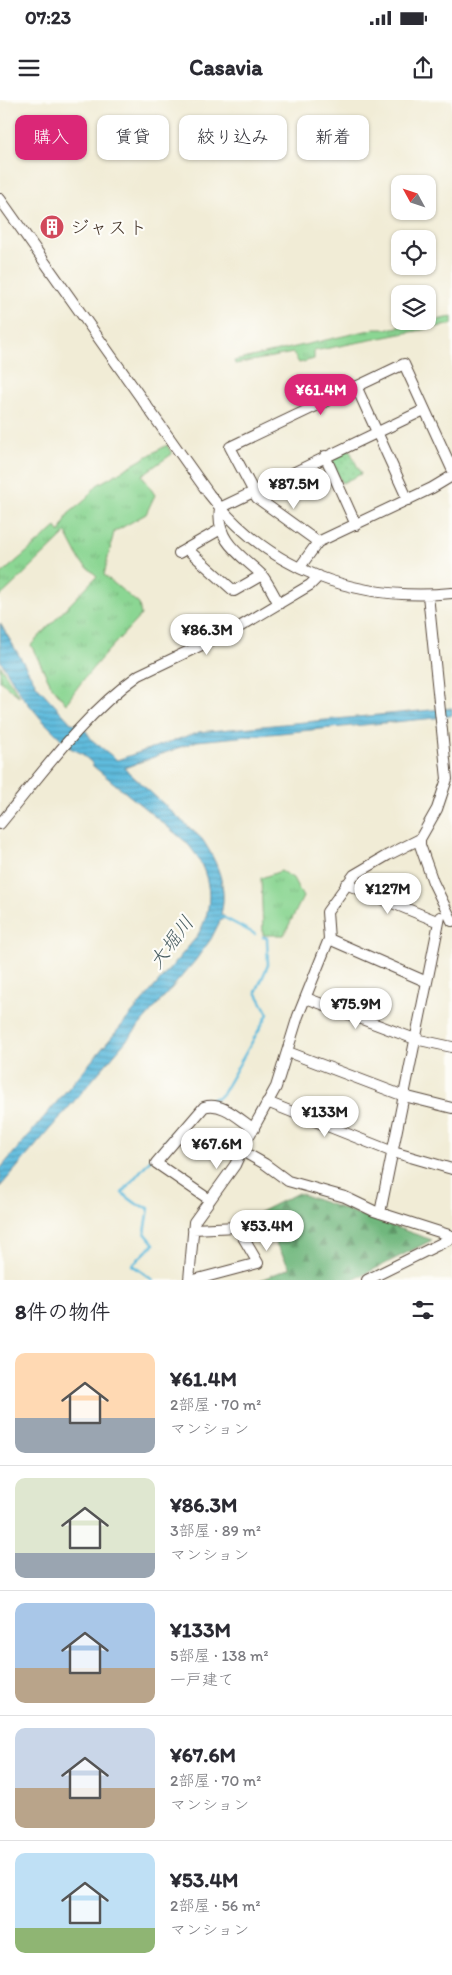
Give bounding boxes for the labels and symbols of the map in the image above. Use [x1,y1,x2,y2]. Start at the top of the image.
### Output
north arrow [391,175,436,220]
building icon: ジャスト [39,214,65,240]
place label: ジャスト [70,216,148,239]
pin: ¥61.4M [280,374,362,416]
pin: ¥87.5M [253,468,335,510]
pin: ¥86.3M [166,614,248,656]
pin: ¥127M [353,872,423,915]
water label: 大堀川 [143,911,199,973]
pin: ¥75.9M [315,988,397,1030]
pin: ¥133M [290,1096,360,1138]
pin: ¥67.6M [176,1128,258,1170]
pin: ¥53.4M [226,1210,308,1252]

